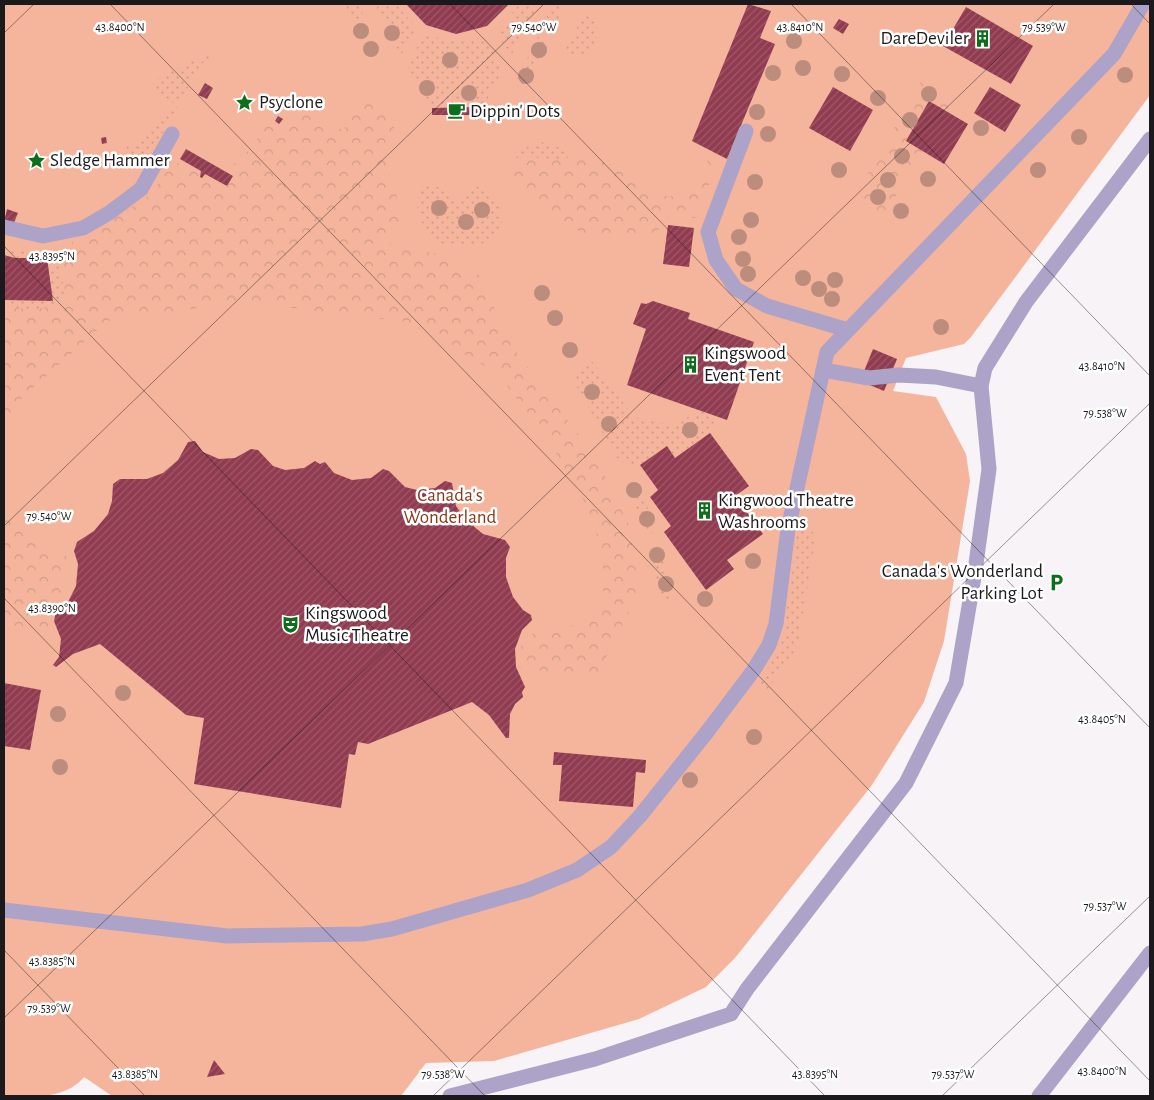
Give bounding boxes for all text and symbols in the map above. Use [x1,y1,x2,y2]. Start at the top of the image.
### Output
text: 43.8400°N [95,21,145,33]
text: 79.540°W [512,21,557,33]
text: 43.8410°N [776,21,824,33]
text: 79.539°W [1022,21,1066,33]
building icon: DareDeviler [973,28,993,48]
place label: DareDeviler [881,29,969,48]
place icon: Psyclone [235,92,255,112]
place label: Psyclone [259,93,323,112]
cafe icon: Dippin' Dots [446,101,466,121]
place label: Dippin' Dots [470,102,560,121]
place icon: Sledge Hammer [26,150,46,170]
place label: Sledge Hammer [50,151,170,170]
text: 43.8395°N [29,250,75,262]
place label: Kingswood Event Tent [704,344,786,385]
building icon: Kingswood Event Tent [680,354,700,374]
text: 43.8410°N [1078,360,1126,372]
text: 79.538°W [1083,407,1127,419]
park label: Canada's Wonderland [404,486,497,527]
place label: Kingwood Theatre Washrooms [718,491,854,532]
building icon: Kingwood Theatre Washrooms [694,501,714,521]
text: 79.540°W [27,510,72,522]
place label: Canada's Wonderland Parking Lot [882,562,1043,603]
parking icon: Canada's Wonderland Parking Lot [1047,572,1067,592]
text: 43.8390°N [28,602,76,614]
place label: Kingswood Music Theatre [305,604,409,645]
theatre icon: Kingswood Music Theatre [281,614,301,634]
text: 43.8405°N [1078,713,1126,725]
text: 79.537°W [1084,900,1127,912]
text: 43.8385°N [29,955,75,967]
text: 79.539°W [27,1002,71,1014]
text: 43.8400°N [1077,1065,1127,1077]
text: 43.8385°N [112,1068,158,1080]
text: 79.538°W [421,1068,465,1080]
text: 43.8395°N [792,1068,838,1080]
text: 79.537°W [932,1068,975,1080]

